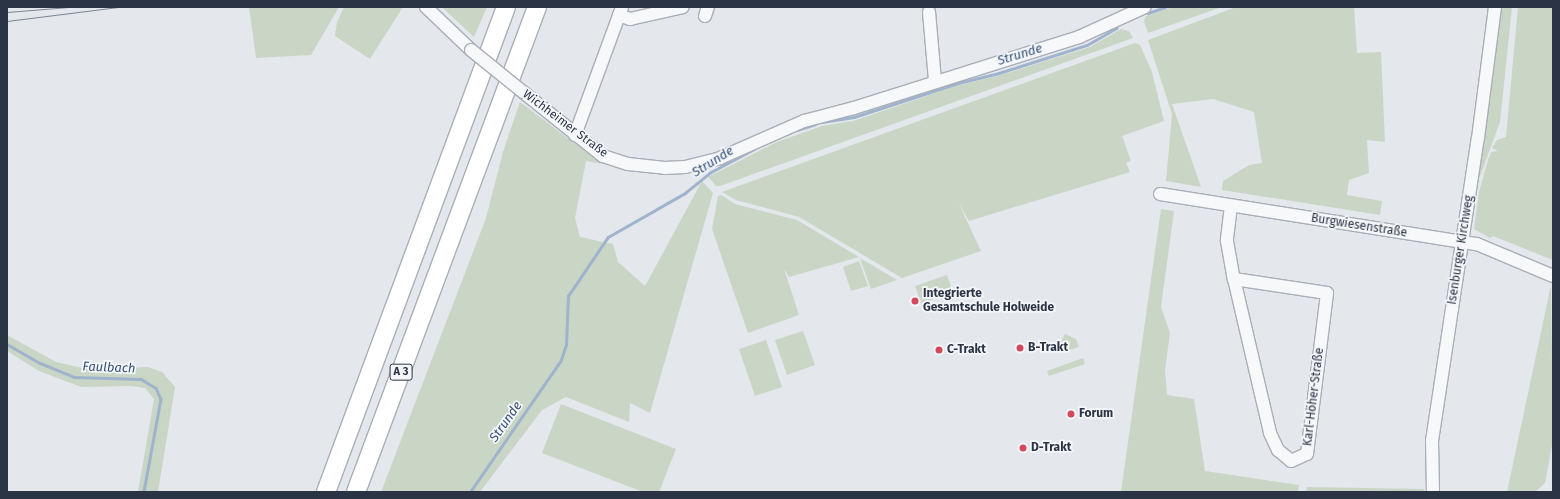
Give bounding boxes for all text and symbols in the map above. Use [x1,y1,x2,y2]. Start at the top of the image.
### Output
water label: Strunde [996,41,1044,69]
street label: Wichheimer Straße [520,87,610,161]
water label: Strunde [689,143,737,181]
street label: Isenburger Kirchweg [1445,194,1477,306]
street label: Burgwiesenstraße [1310,211,1408,241]
place label: Integrierte Gesamtschule Holweide [923,287,1054,315]
marker: Integrierte Gesamtschule Holweide [910,296,920,306]
place label: B-Trakt [1028,341,1068,355]
place label: C-Trakt [947,343,986,357]
marker: B-Trakt [1015,343,1025,353]
marker: C-Trakt [934,345,944,355]
street label: Karl-Höher-Straße [1301,347,1327,447]
water label: Faulbach [82,359,136,377]
road number: A 3 [389,363,413,381]
water label: Strunde [486,399,526,445]
place label: Forum [1079,407,1113,421]
marker: Forum [1066,409,1076,419]
place label: D-Trakt [1031,441,1071,455]
marker: D-Trakt [1018,443,1028,453]

